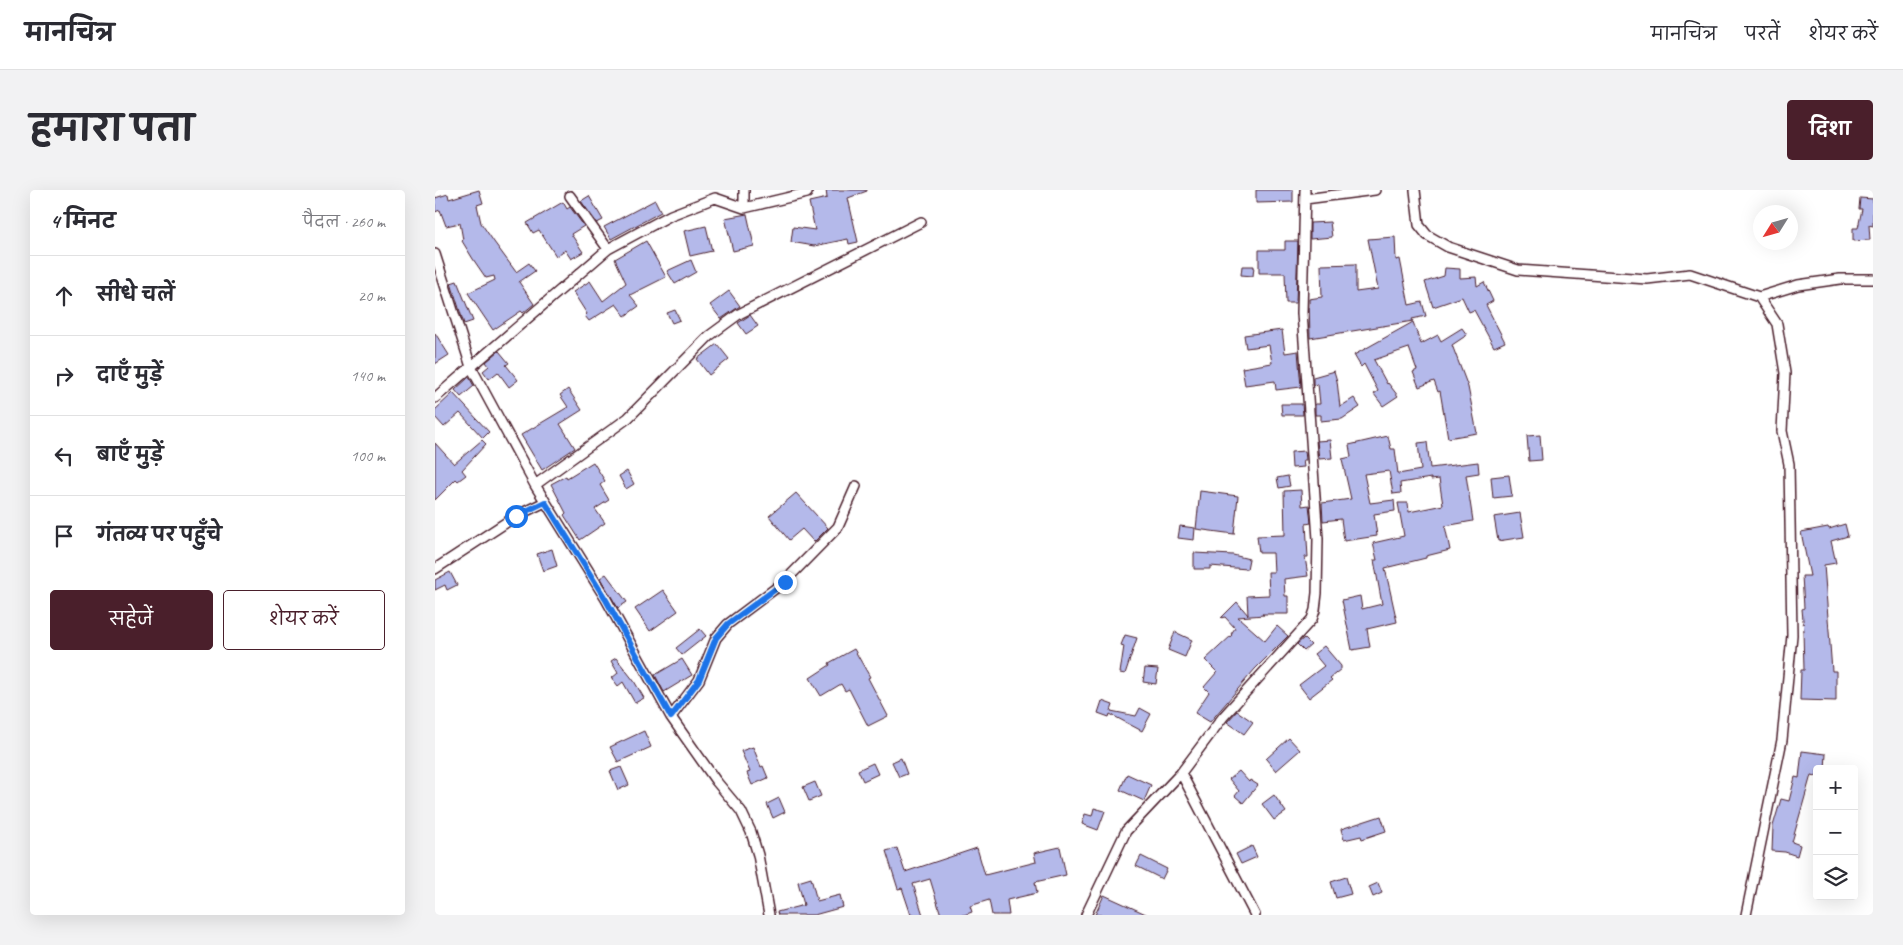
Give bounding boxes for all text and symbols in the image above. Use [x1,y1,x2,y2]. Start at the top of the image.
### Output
text: मानचित्र [25,18,114,48]
text: मानचित्र [1651,23,1717,45]
text: परतें [1745,23,1780,45]
text: शेयर करें [1808,23,1878,45]
button: दिशा [1787,100,1873,160]
text: हमारा पता [30,106,194,151]
north arrow [1753,205,1798,250]
text: 4 मिनट [50,208,116,234]
text: पैदल · 260 m [303,212,385,232]
icon: ahead [50,282,78,310]
text: सीधे चलें [97,283,175,307]
text: 20 m [358,286,385,306]
icon: right [50,362,78,390]
text: दाएँ मुड़ें [97,363,163,387]
text: 140 m [351,366,385,386]
icon: left [50,442,78,470]
text: बाएँ मुड़ें [97,443,163,467]
text: 100 m [351,446,385,466]
route start [505,505,528,528]
icon: arrive [50,522,78,550]
text: गंतव्य पर पहुँचे [97,523,222,547]
route end [774,571,797,594]
button: सहेजें [50,590,213,650]
button: शेयर करें [223,590,385,650]
map controls [1813,765,1858,900]
button: + [1813,765,1858,810]
button: − [1813,810,1858,855]
button: layers [1813,855,1858,900]

